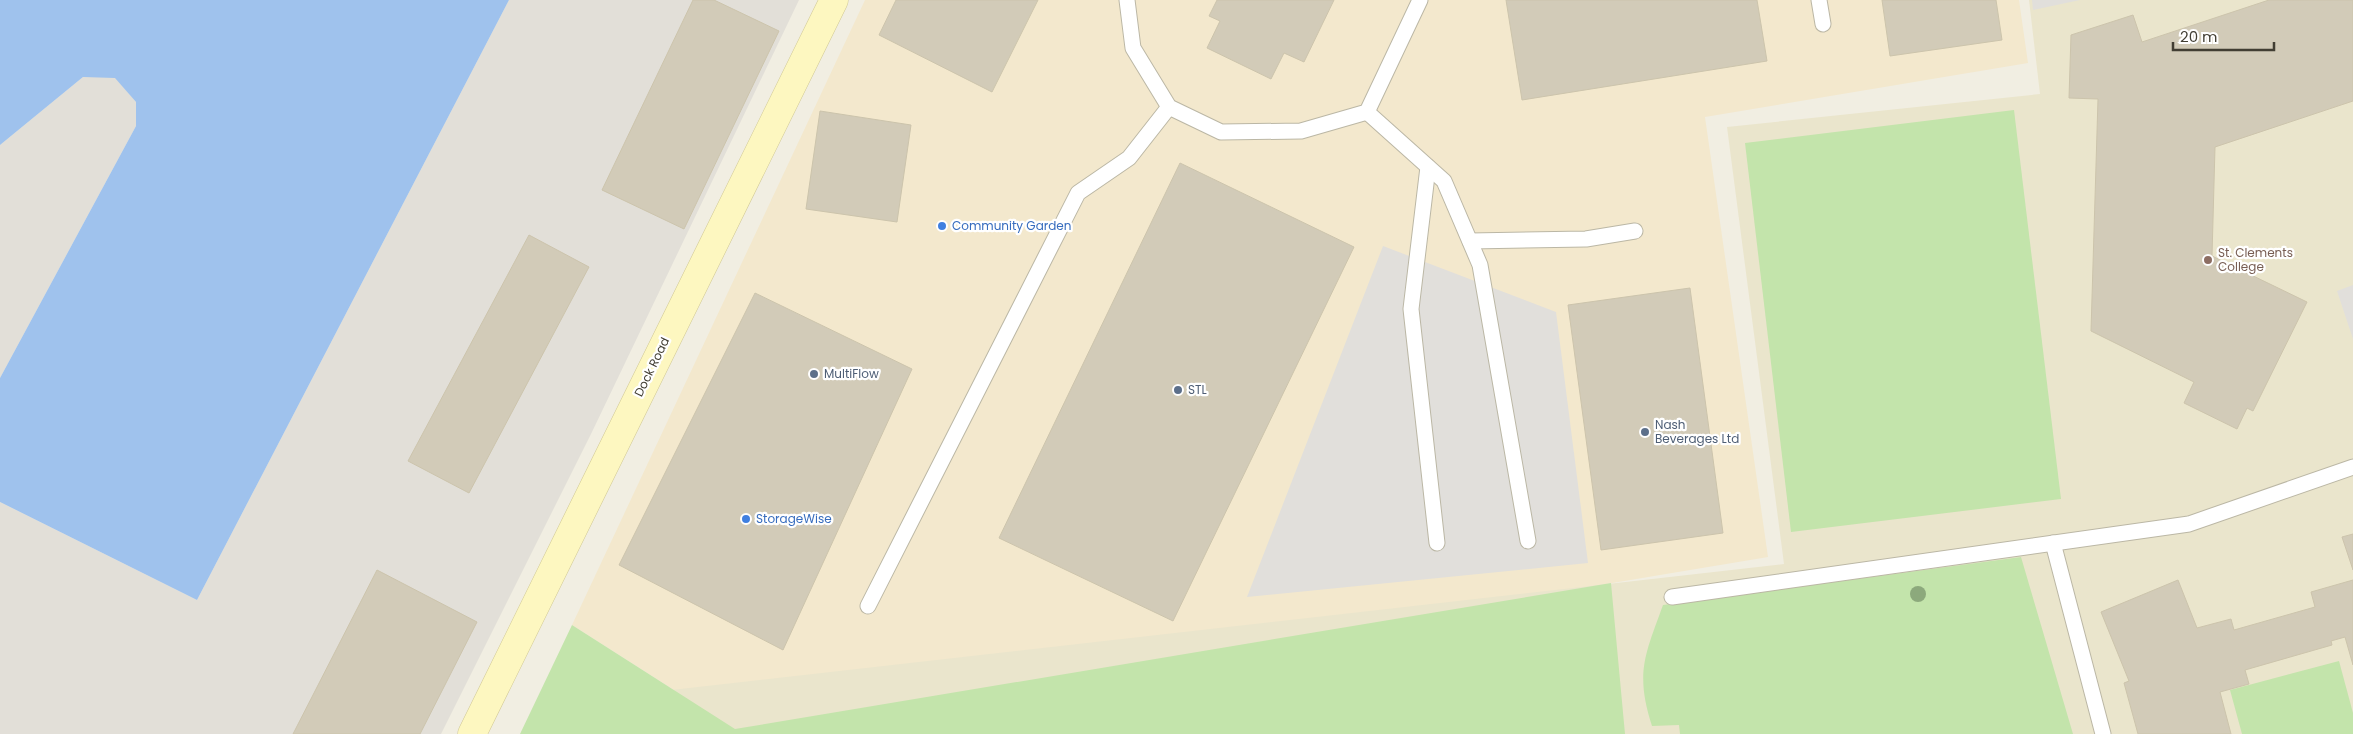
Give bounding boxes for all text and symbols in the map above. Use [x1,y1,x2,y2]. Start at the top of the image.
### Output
scale bar [2173,20,2274,52]
text: 20 m [2180,26,2218,47]
place label: Community Garden [952,217,1071,234]
marker: Community Garden [936,220,948,232]
place label: St. Clements College [2218,244,2293,275]
marker: St. Clements College [2202,254,2214,266]
street label: Dock Road [630,334,673,399]
place label: MultiFlow [824,365,879,382]
marker: MultiFlow [808,368,820,380]
place label: STL [1188,381,1207,398]
marker: STL [1172,384,1184,396]
place label: Nash Beverages Ltd [1655,416,1739,447]
marker: Nash Beverages Ltd [1639,426,1651,438]
place label: StorageWise [756,510,832,527]
marker: StorageWise [740,513,752,525]

